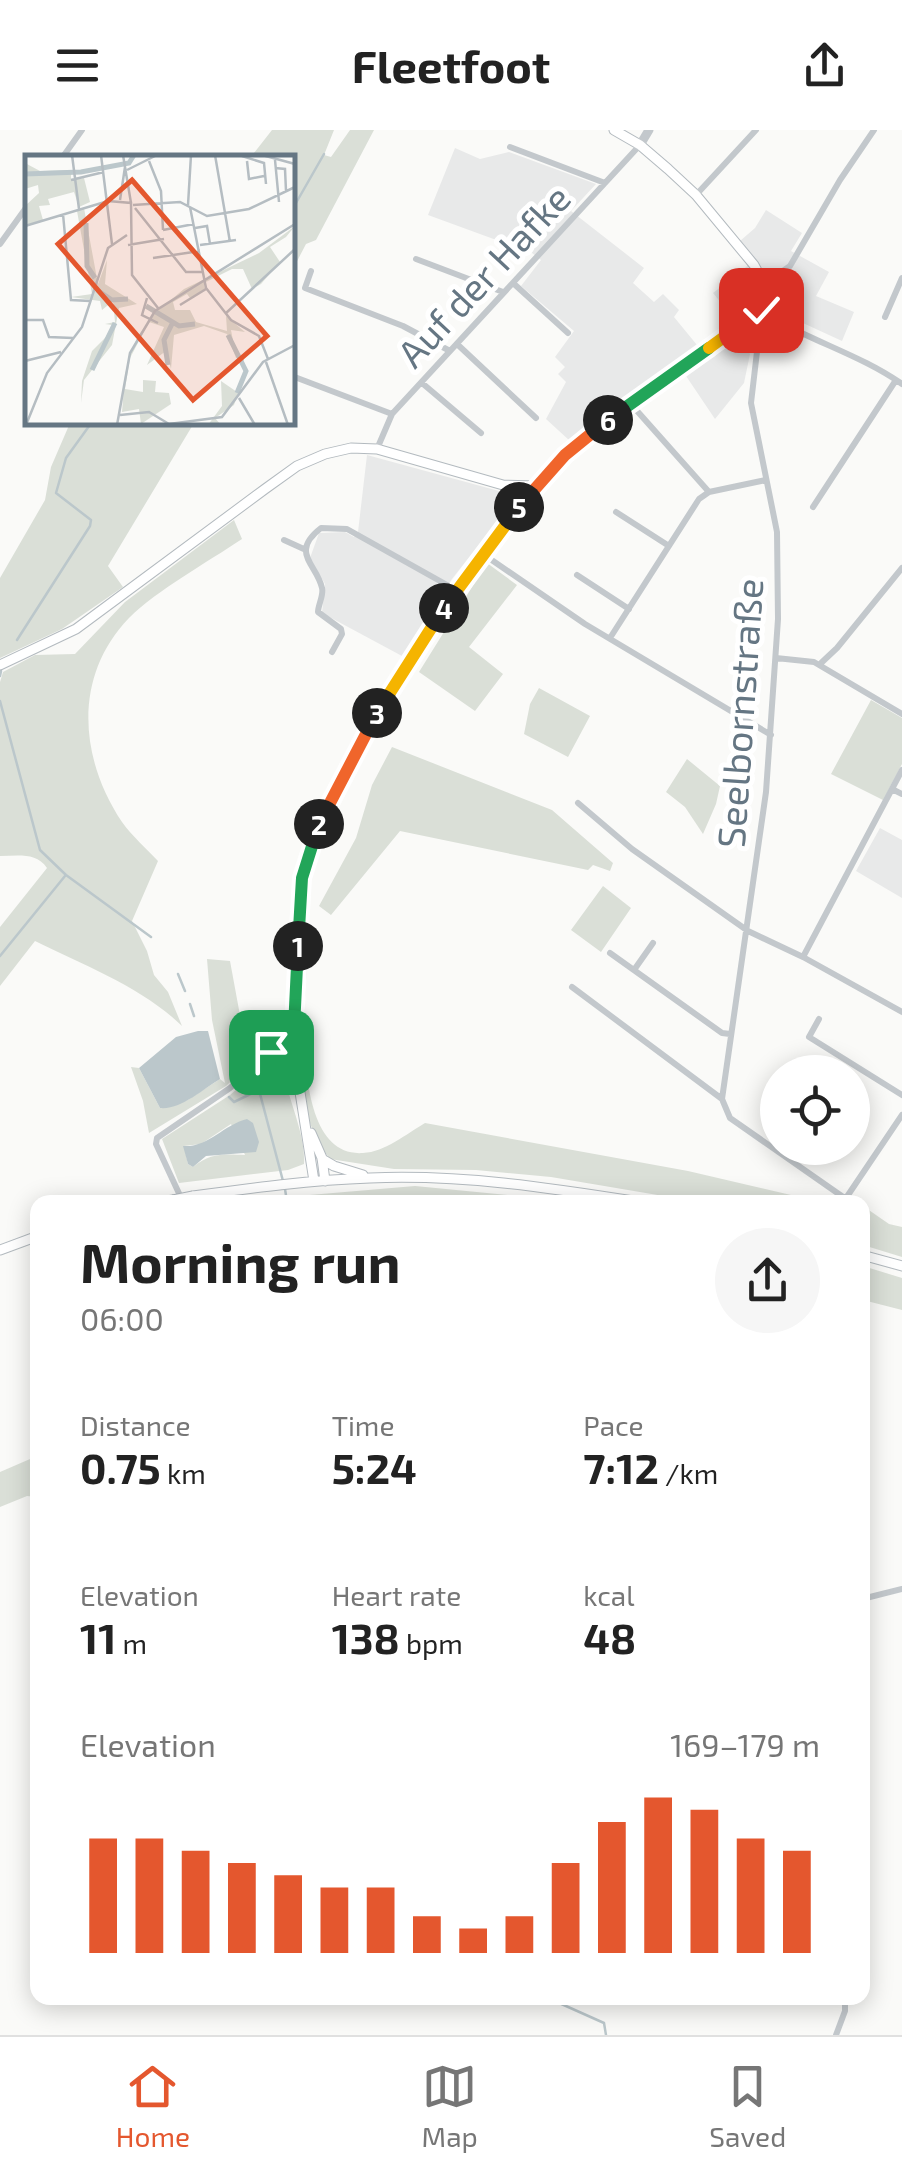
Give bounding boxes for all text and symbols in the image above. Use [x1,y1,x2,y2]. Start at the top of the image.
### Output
icon: menu [50,38,105,93]
text: Fleetfoot [352,38,550,92]
icon: share [797,38,852,93]
inset map [25,155,295,425]
street label: Auf der Hafke [387,174,579,376]
pin [719,268,804,353]
icon: check [734,283,789,338]
pin: 6 [583,395,633,445]
text: 6 [600,403,616,437]
pin: 5 [494,482,544,532]
text: 5 [511,490,527,524]
street label: Seelbornstraße [707,577,771,849]
pin: 4 [419,583,469,633]
text: 4 [435,591,453,625]
pin: 3 [352,688,402,738]
text: 3 [369,696,385,730]
pin: 2 [294,799,344,849]
text: 2 [311,807,327,841]
pin: 1 [273,921,323,971]
text: 1 [292,929,304,963]
pin [229,1010,314,1095]
icon: arrive [244,1025,299,1080]
map controls [760,1055,870,1165]
button: locate [760,1055,870,1165]
text: Morning run [80,1228,401,1294]
button: share [715,1228,820,1333]
text: 06:00 [80,1299,164,1337]
text: Distance [80,1408,191,1442]
text: Time [332,1408,394,1442]
text: Pace [583,1408,644,1442]
text: 0.75 [80,1442,161,1492]
text: 5:24 [332,1442,417,1492]
text: 7:12 [583,1442,659,1492]
text: km [161,1456,206,1490]
text: /km [659,1456,718,1490]
text: Elevation [80,1578,199,1612]
text: Heart rate [332,1578,461,1612]
text: kcal [583,1578,635,1612]
text: 11 [80,1612,116,1662]
text: 138 [332,1612,400,1662]
text: 48 [583,1612,636,1662]
text: m [116,1626,147,1660]
text: bpm [400,1626,463,1660]
text: Elevation [80,1725,216,1763]
text: 169–179 m [670,1725,820,1763]
tab: Home [116,2059,190,2153]
tab: Map [422,2059,478,2153]
tab: Saved [709,2059,786,2153]

